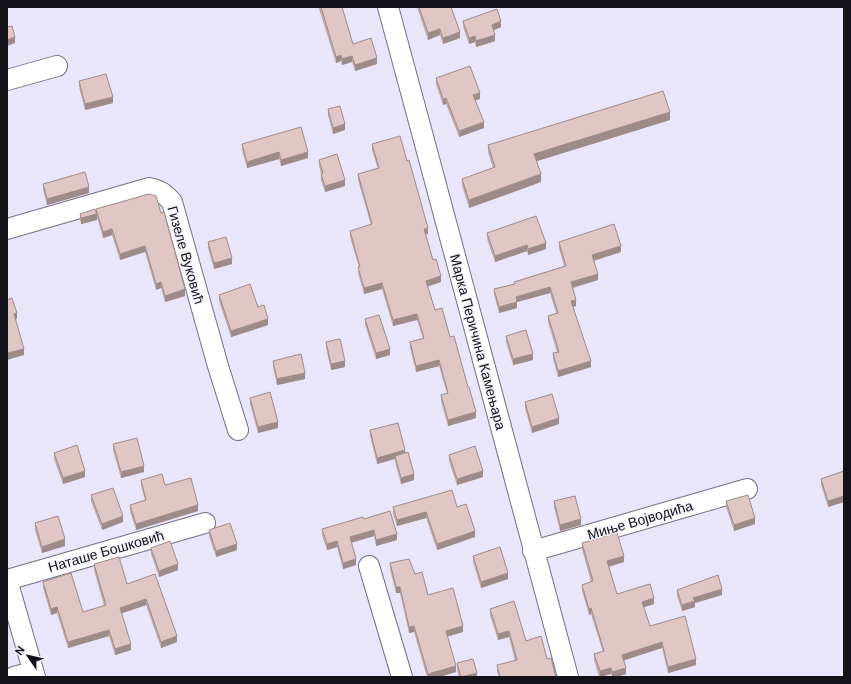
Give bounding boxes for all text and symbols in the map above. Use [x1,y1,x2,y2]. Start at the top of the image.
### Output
street label: Гизеле Вуковић [163,204,209,306]
street label: Марка Перичина Камењара [446,252,510,432]
street label: Миње Војводића [585,496,695,544]
street label: Наташе Бошковић [46,526,166,576]
north arrow [8,636,48,676]
text: N [12,643,28,658]

